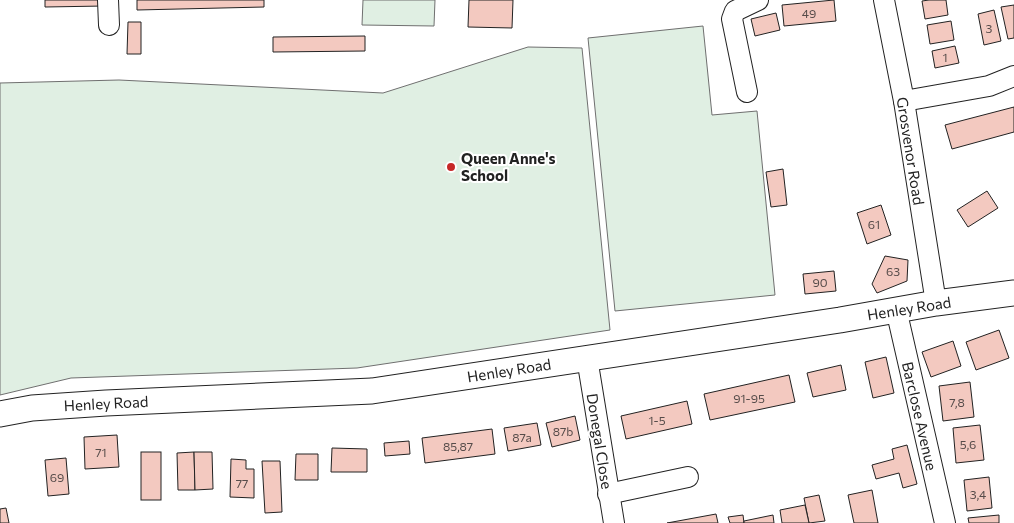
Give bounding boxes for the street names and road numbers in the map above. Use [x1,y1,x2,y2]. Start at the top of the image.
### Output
street label: Grosvenor Road [894,96,928,206]
street label: Henley Road [866,292,952,324]
street label: Henley Road [466,354,552,386]
street label: Barclose Avenue [899,360,941,472]
street label: Henley Road [63,392,149,414]
street label: Donegal Close [584,392,616,490]

